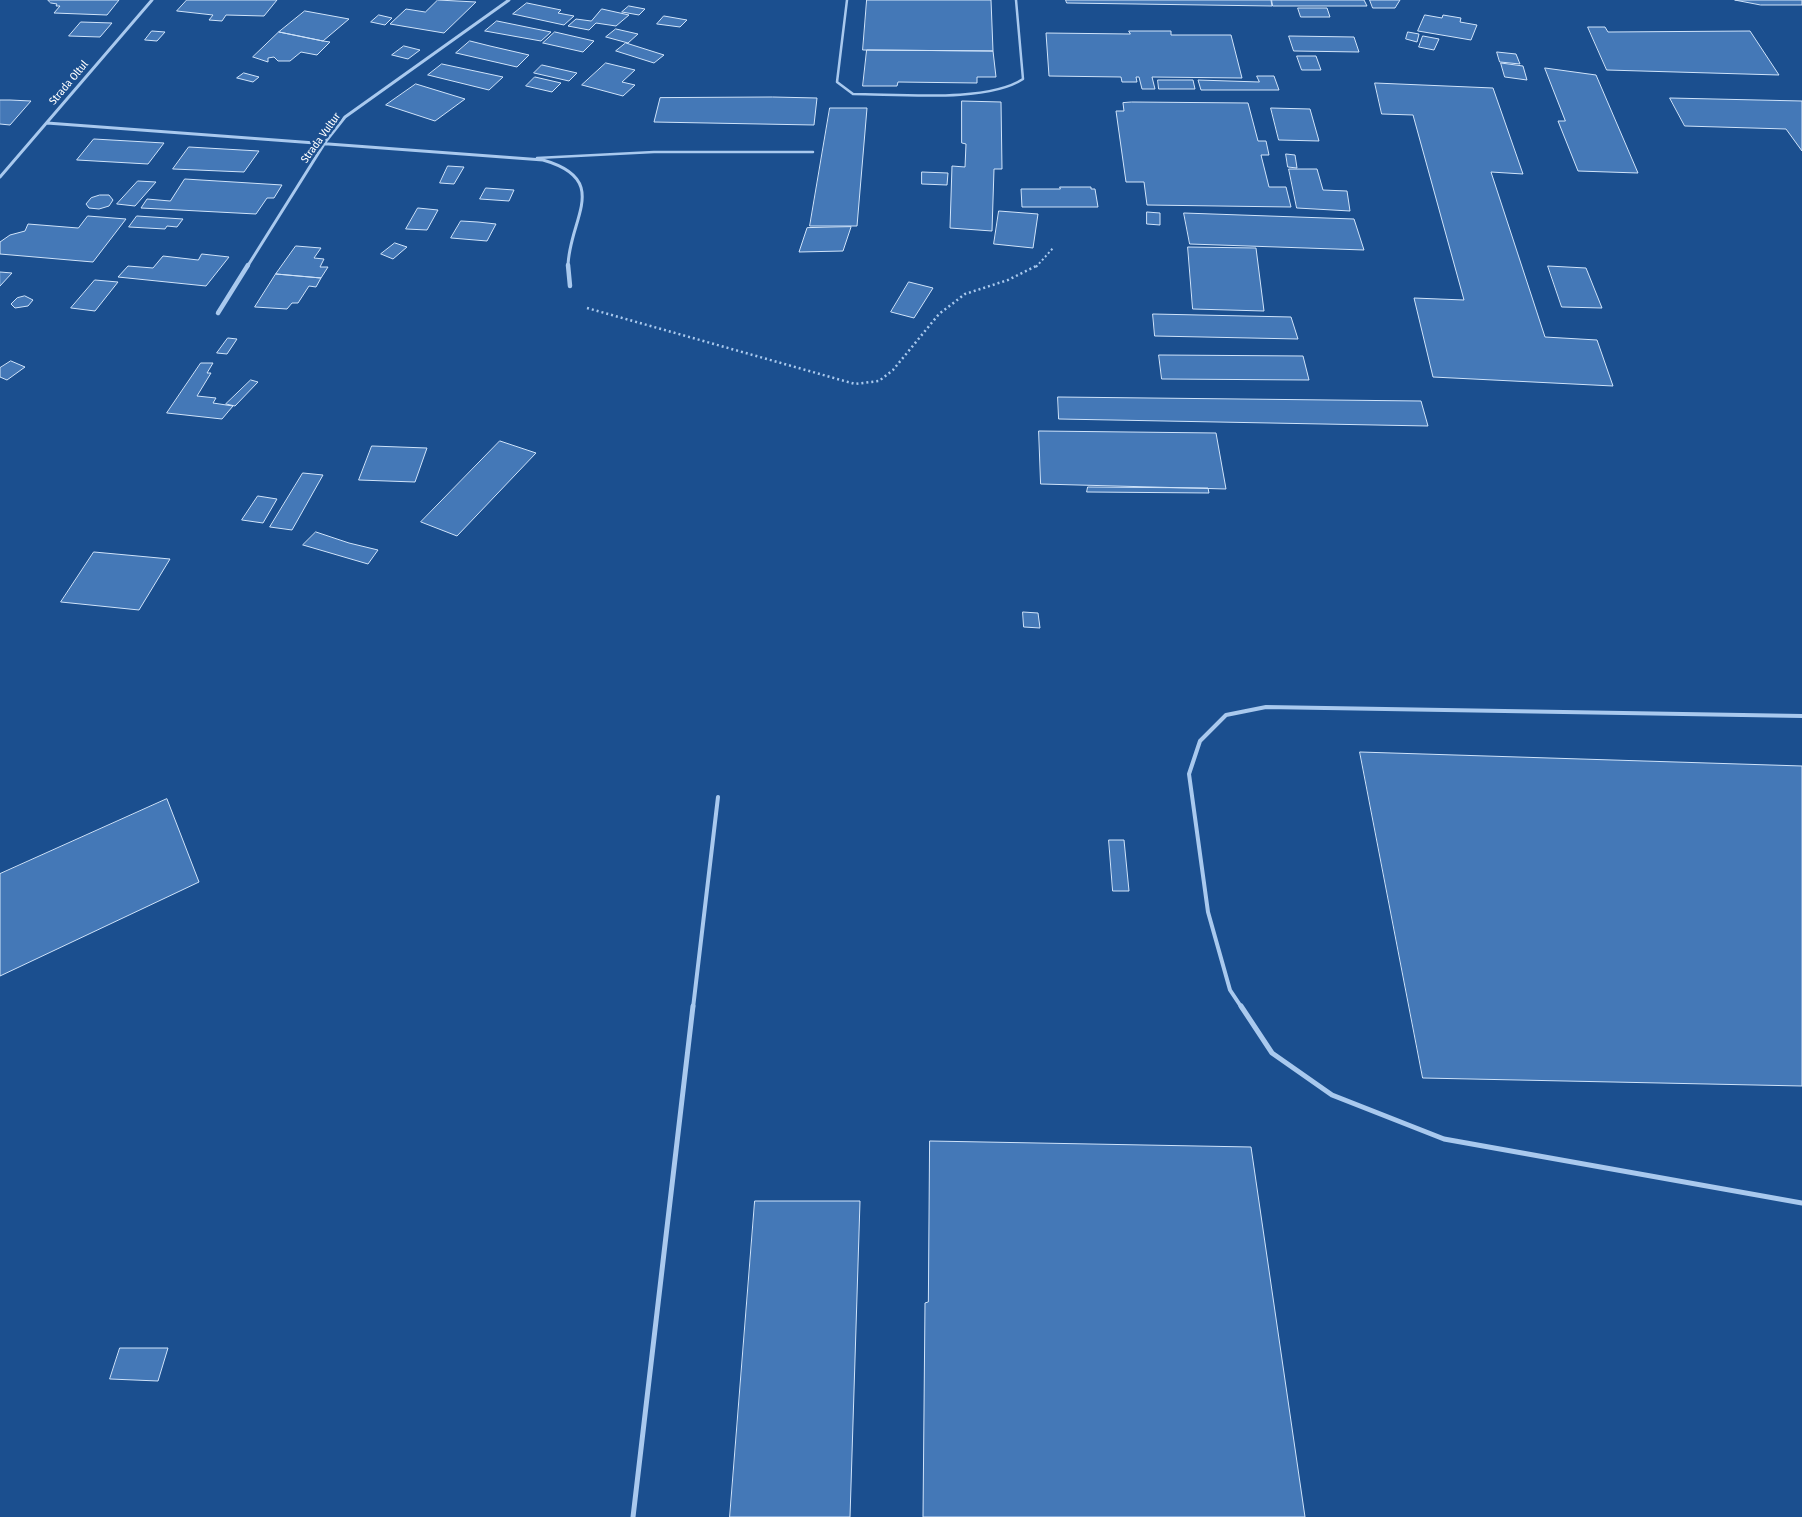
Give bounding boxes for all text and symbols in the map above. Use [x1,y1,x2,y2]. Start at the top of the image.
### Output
street label: Strada Oltul [47,58,91,108]
street label: Strada Vultur [298,110,344,166]

